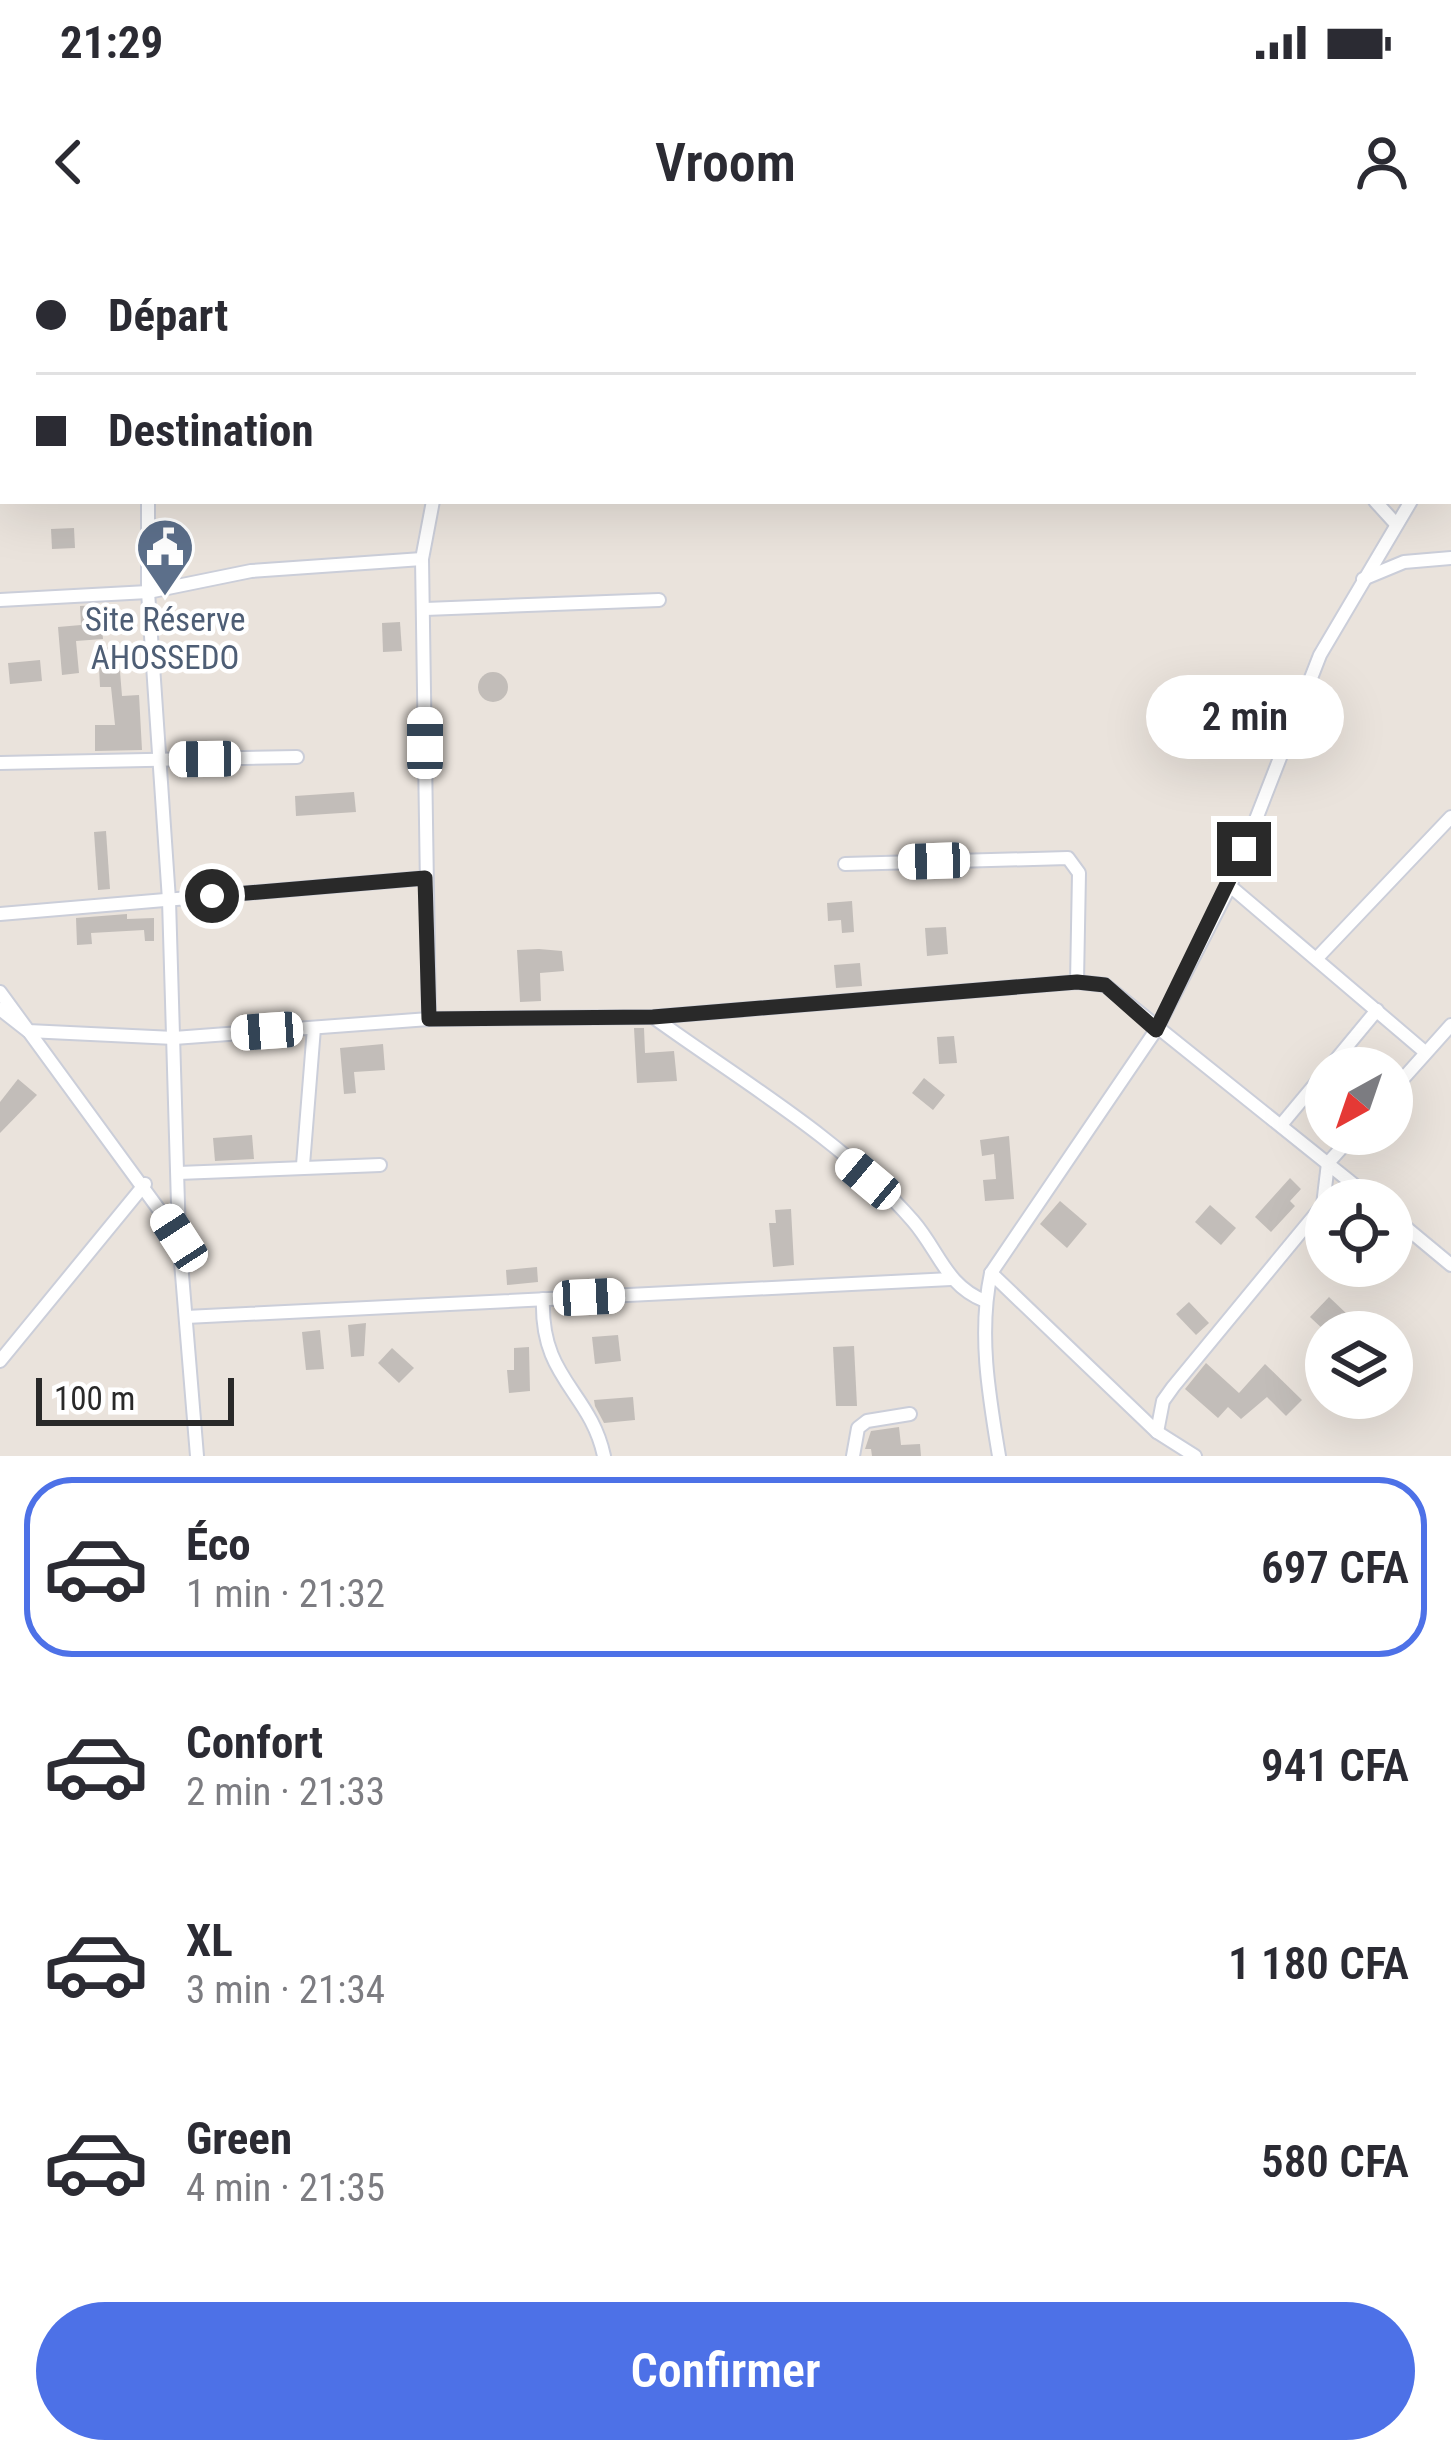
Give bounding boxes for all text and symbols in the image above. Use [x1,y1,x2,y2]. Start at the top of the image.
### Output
text: 21:29 [60,16,163,69]
icon: back [36,129,102,195]
icon: person [1349,129,1415,195]
text: Vroom [655,131,796,194]
text: Départ [108,289,228,342]
text: Destination [108,404,314,457]
public building icon: Site Réserve AHOSSEDO [134,516,196,598]
place label: Site Réserve AHOSSEDO [85,600,245,677]
callout: 2 min [1145,675,1343,759]
text: 2 min [1202,694,1288,740]
car [407,707,443,779]
car [169,740,241,778]
route end [1217,822,1271,876]
car [897,842,971,880]
route start [185,869,239,923]
car [230,1011,304,1051]
north arrow [1305,1047,1413,1155]
map controls [1305,1047,1413,1419]
car [829,1142,907,1216]
button: locate [1305,1179,1413,1287]
car [144,1198,214,1278]
car [552,1277,626,1317]
button: layers [1305,1311,1413,1419]
scale bar [36,1372,234,1425]
text: 100 m [54,1379,135,1418]
icon: car [42,1513,150,1621]
text: Éco [186,1518,251,1571]
text: 697 CFA [1261,1541,1409,1594]
text: 1 min · 21:32 [186,1571,385,1617]
icon: car [42,1711,150,1819]
text: Confort [186,1716,323,1769]
text: 941 CFA [1261,1739,1409,1792]
text: 2 min · 21:33 [186,1769,385,1815]
icon: car [42,1909,150,2017]
text: XL [186,1914,233,1967]
text: 1 180 CFA [1228,1937,1409,1990]
text: 3 min · 21:34 [186,1967,385,2013]
icon: car [42,2107,150,2215]
text: Green [186,2112,292,2165]
text: 580 CFA [1261,2135,1409,2188]
text: 4 min · 21:35 [186,2165,385,2211]
button: Confirmer [36,2302,1415,2440]

